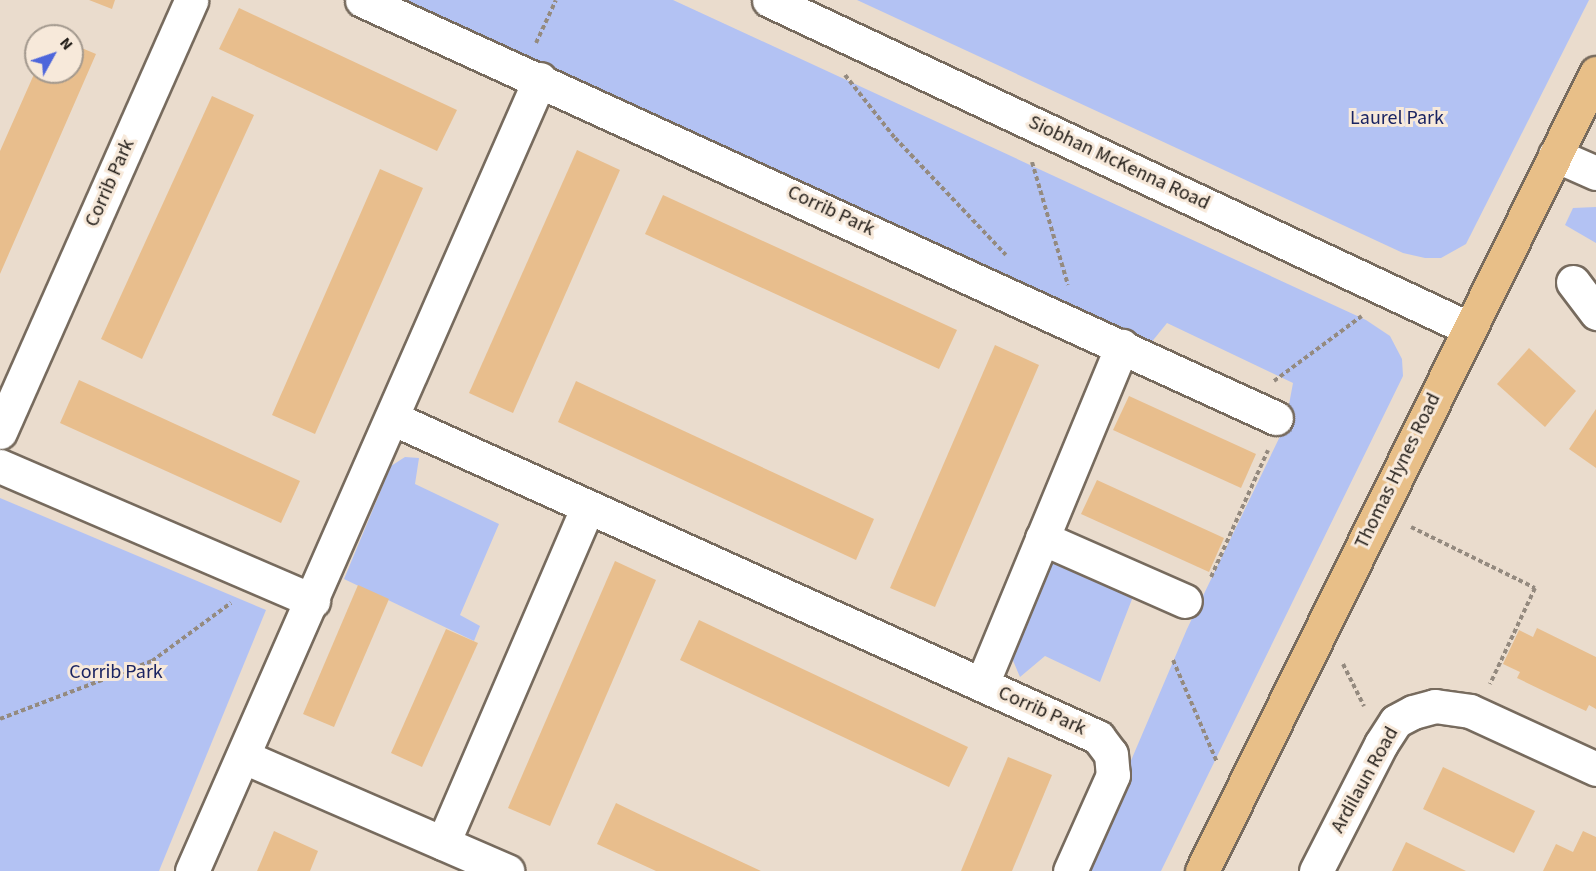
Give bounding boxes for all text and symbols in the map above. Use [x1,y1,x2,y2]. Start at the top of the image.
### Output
north arrow [24,24,84,84]
text: N [54,33,78,55]
park label: Laurel Park [1350,106,1444,130]
street label: Siobhan McKenna Road [1025,110,1213,216]
street label: Corrib Park [80,135,140,231]
street label: Corrib Park [784,180,878,242]
street label: Thomas Hynes Road [1350,389,1446,553]
park label: Corrib Park [69,660,163,684]
street label: Corrib Park [994,681,1090,741]
street label: Ardilaun Road [1326,723,1404,837]

